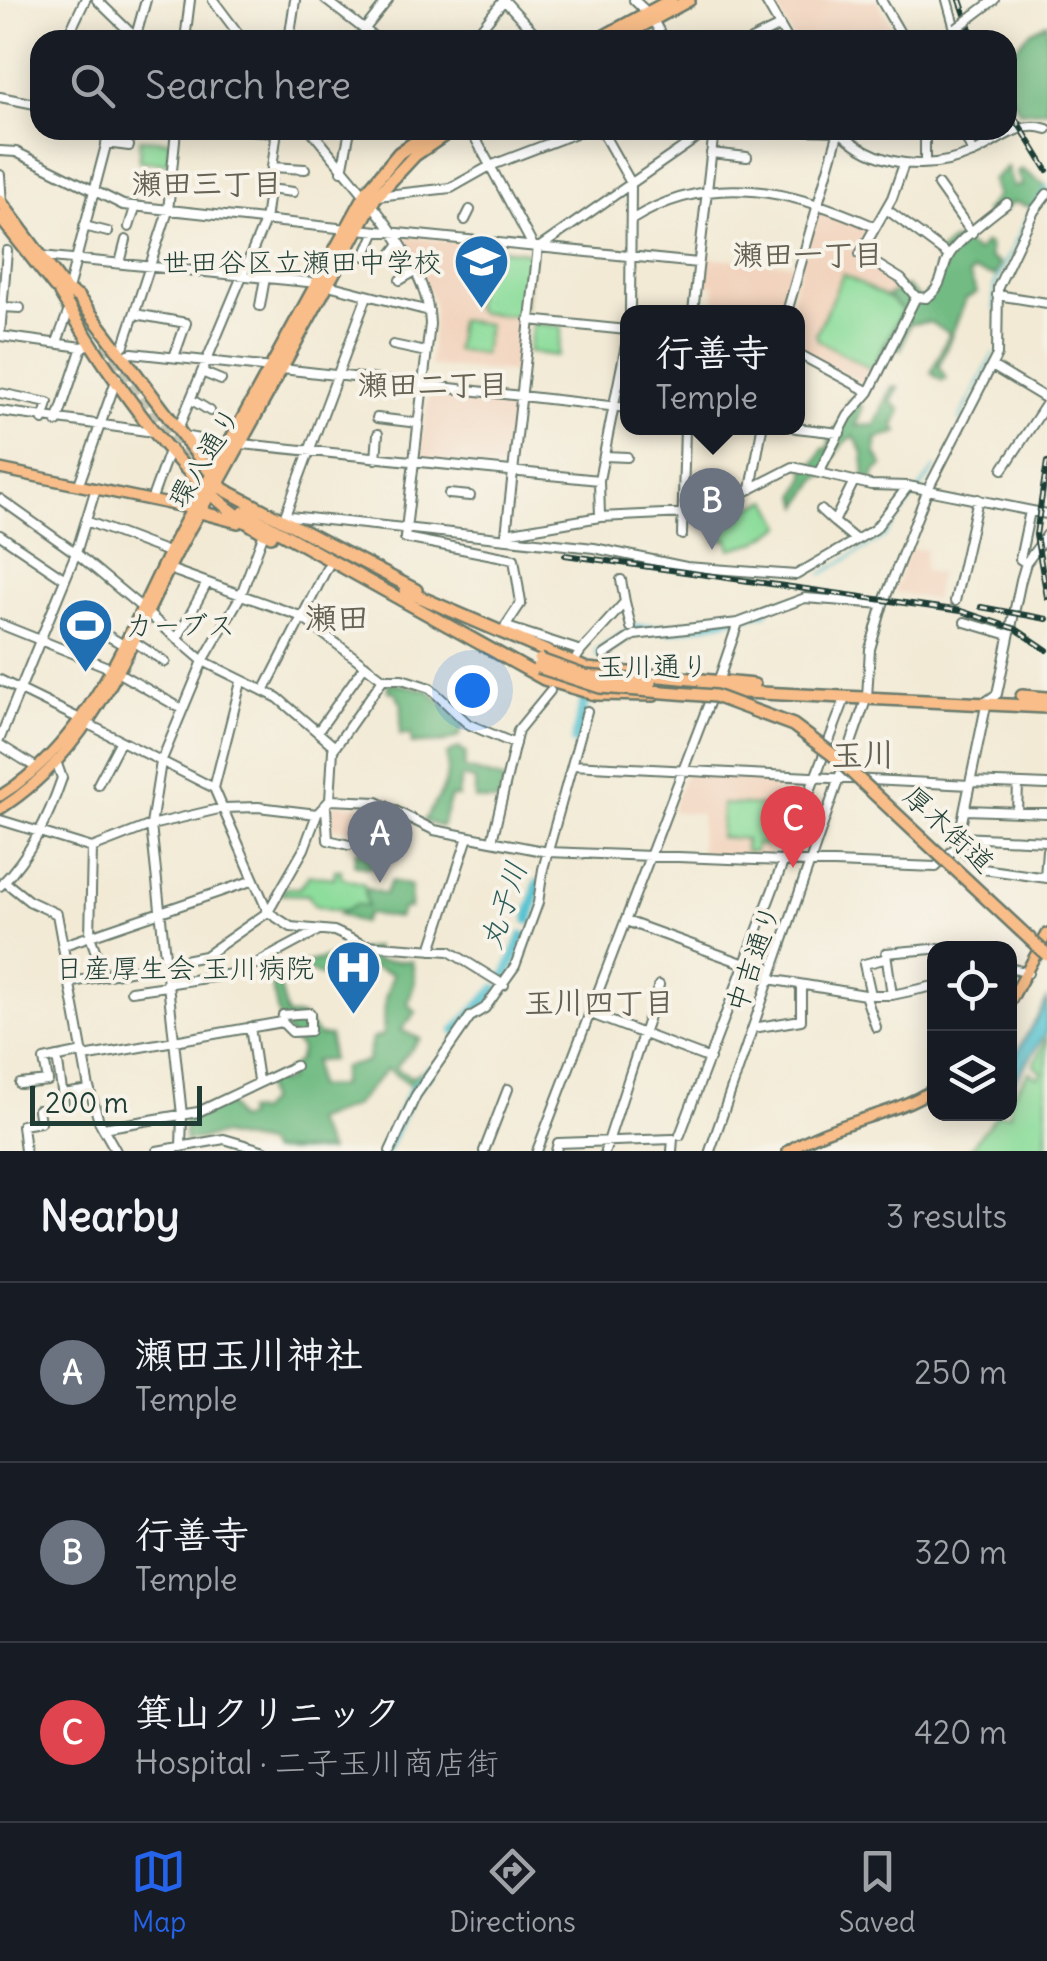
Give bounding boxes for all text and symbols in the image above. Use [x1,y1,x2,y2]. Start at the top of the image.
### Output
search box [30,30,1017,140]
icon: search [65,58,120,113]
text: Search here [145,62,351,109]
district label: 瀬田三丁目 [132,164,282,202]
school or university icon: 世田谷区立瀬田中学校 [451,232,511,311]
district label: 瀬田一丁目 [733,235,883,273]
place label: 世田谷区立瀬田中学校 [162,244,442,280]
popup [620,305,805,435]
text: 行善寺 [655,329,770,376]
district label: 瀬田二丁目 [358,365,508,403]
text: Temple [655,377,758,418]
street label: 環八通り [160,400,248,514]
pin: B [680,468,744,550]
sports icon: カーブス [56,595,116,674]
district label: 瀬田 [305,597,369,638]
place label: カーブス [125,607,235,643]
street label: 玉川通り [597,648,709,684]
your location [447,665,498,716]
district label: 玉川 [831,734,895,775]
street label: 厚木街道 [896,778,1002,880]
pin: C [760,786,826,868]
pin: A [348,800,412,883]
water label: 丸子川 [471,856,535,954]
street label: 中吉通り [718,899,788,1017]
hospital icon: 日産厚生会 玉川病院 [323,938,383,1017]
map controls [927,941,1017,1121]
button: locate [927,941,1017,1031]
place label: 日産厚生会 玉川病院 [55,950,314,986]
district label: 玉川四丁目 [524,983,674,1021]
button: layers [927,1031,1017,1121]
scale bar [30,1081,202,1126]
text: 200 m [45,1085,128,1121]
text: Nearby [40,1190,179,1242]
text: 3 results [886,1196,1007,1237]
text: 瀬田玉川神社 [135,1331,363,1378]
text: A [62,1352,83,1393]
text: 250 m [914,1352,1007,1393]
text: Temple [135,1379,237,1420]
text: 行善寺 [135,1511,249,1558]
text: B [62,1532,83,1573]
text: 320 m [915,1532,1007,1573]
text: Temple [135,1559,237,1600]
text: 箕山クリニック [135,1689,401,1736]
text: C [62,1712,83,1753]
text: 420 m [914,1712,1007,1753]
text: Hospital · 二子玉川商店街 [135,1742,499,1783]
tab: Map [131,1844,186,1940]
tab: Directions [449,1844,576,1940]
tab: Saved [839,1844,916,1940]

